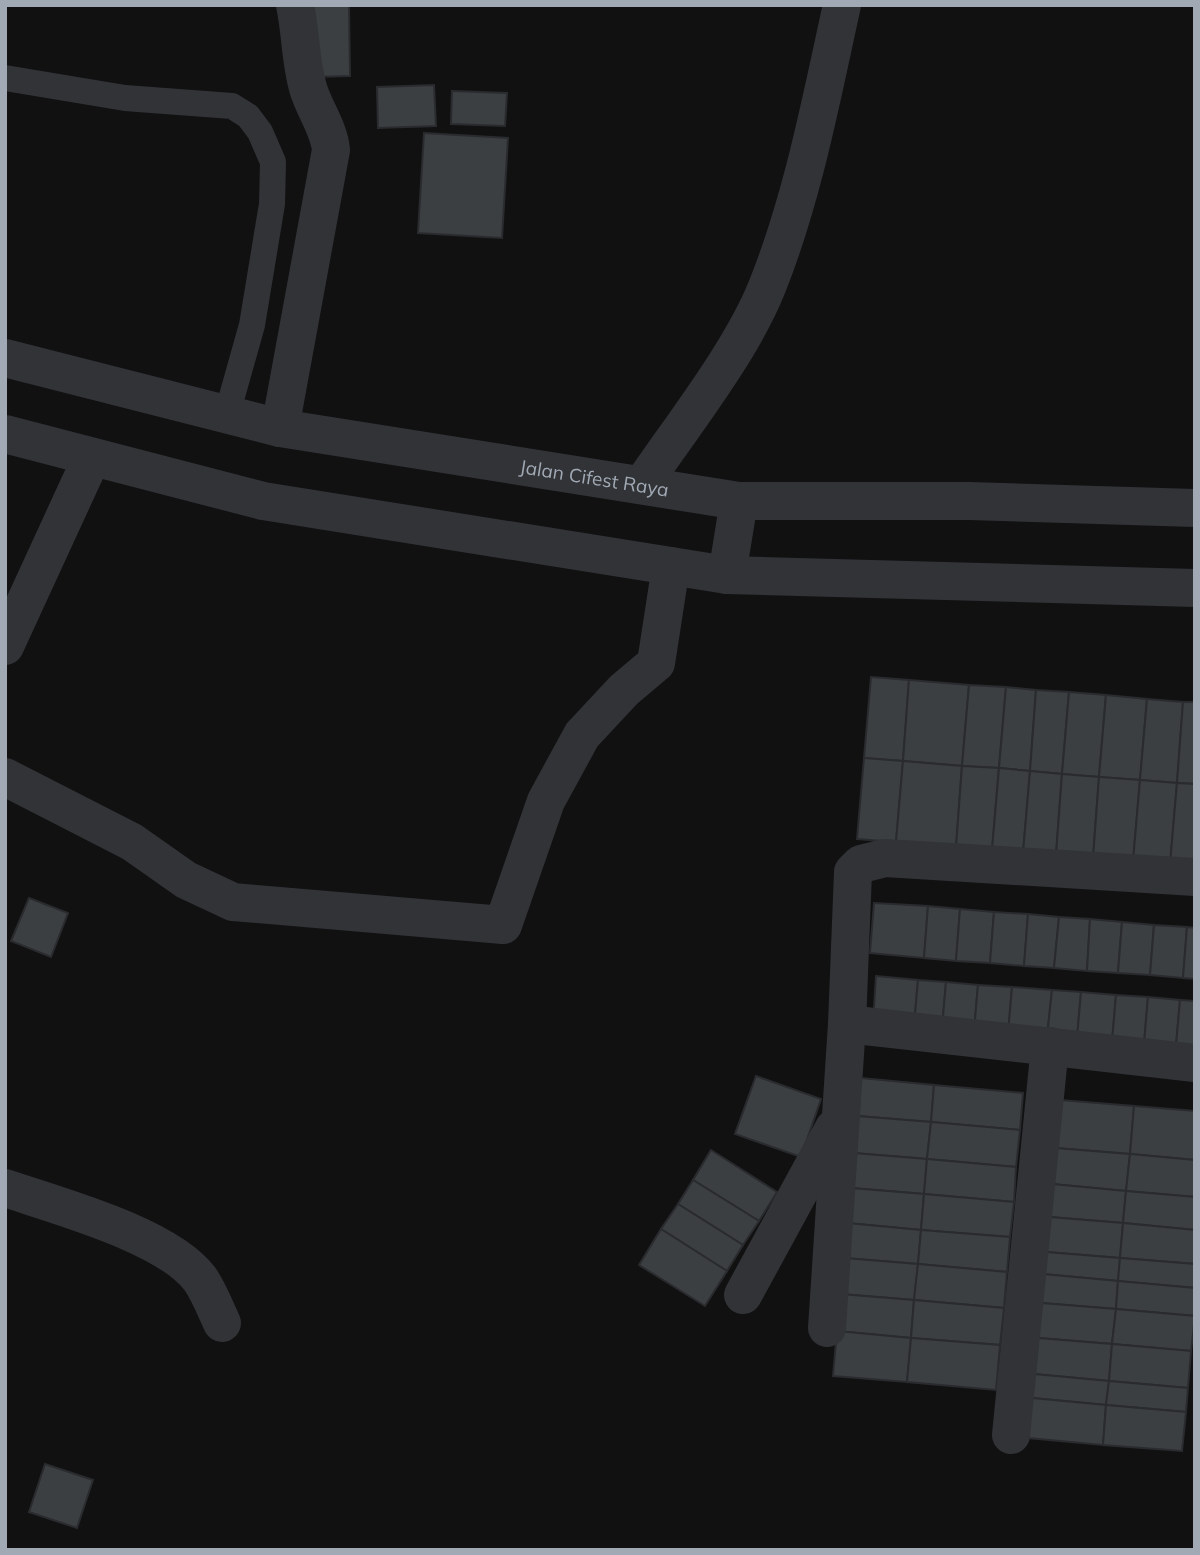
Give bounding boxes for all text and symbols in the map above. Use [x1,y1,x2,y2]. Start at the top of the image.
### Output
street label: Jalan Cifest Raya [518,454,670,502]

